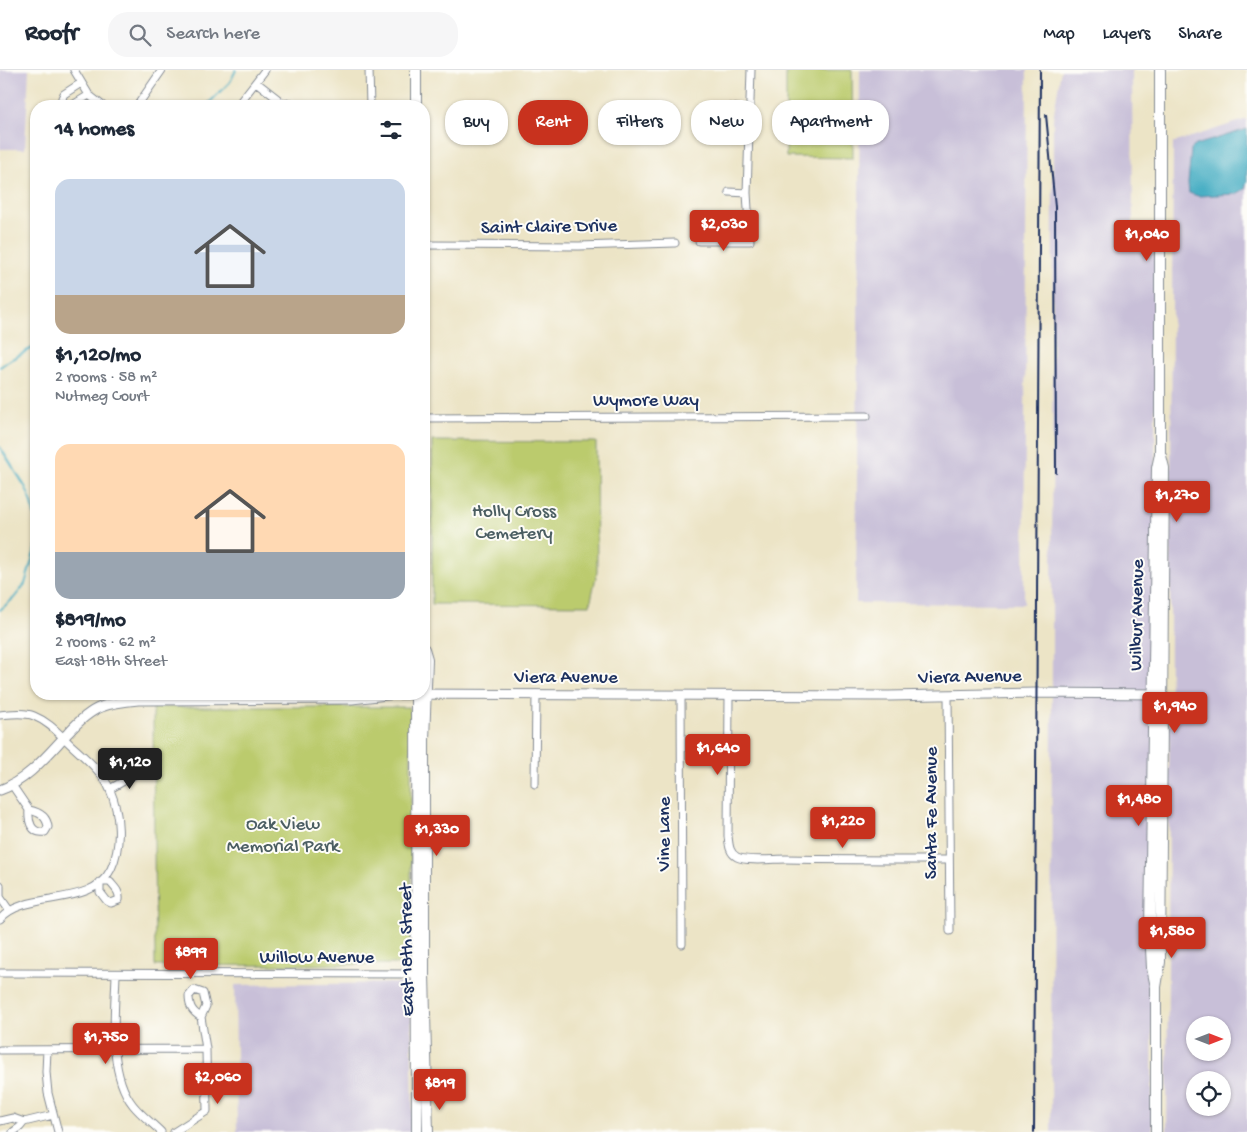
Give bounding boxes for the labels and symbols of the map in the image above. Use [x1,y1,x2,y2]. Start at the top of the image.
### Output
pin: $2,030 [683,210,765,252]
street label: Saint Claire Drive [481,215,618,241]
pin: $1,040 [1106,220,1188,262]
street label: Wymore Way [593,390,700,413]
pin: $1,270 [1136,480,1218,523]
park label: Holly Cross Cemetery [472,501,557,546]
street label: Wilbur Avenue [1126,559,1150,671]
street label: Viera Avenue [917,666,1022,690]
street label: Viera Avenue [513,667,618,690]
pin: $1,940 [1134,692,1216,734]
pin: $1,640 [677,734,759,776]
street label: Santa Fe Avenue [921,747,944,879]
pin: $1,120 [89,748,171,790]
pin: $1,480 [1098,784,1180,827]
street label: Vine Lane [654,797,677,872]
pin: $1,220 [802,806,884,849]
park label: Oak View Memorial Park [227,814,341,859]
pin: $1,330 [396,814,478,857]
street label: East 18th Street [395,881,421,1017]
pin: $1,580 [1131,916,1213,959]
pin: $899 [161,938,221,980]
street label: Willow Avenue [260,947,375,970]
north arrow [1186,1016,1231,1061]
pin: $1,750 [65,1022,147,1065]
pin: $2,060 [177,1062,259,1105]
pin: $819 [410,1068,470,1111]

